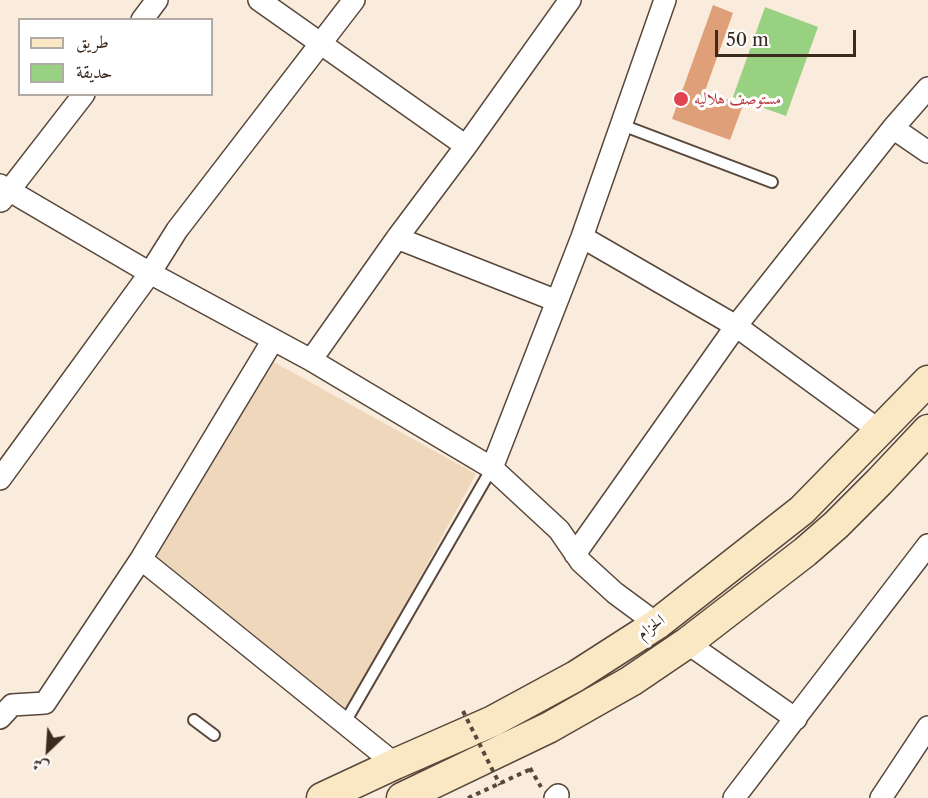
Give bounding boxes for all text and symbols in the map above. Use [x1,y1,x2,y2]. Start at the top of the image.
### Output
legend [18,18,213,96]
scale bar [718,18,859,56]
text: 50 m [726,29,769,51]
text: طريق [76,31,109,53]
text: حديقة [76,61,112,83]
place label: مستوصف هلاليه [694,89,781,109]
marker: مستوصف هلاليه [672,90,690,108]
street label: الحزام [633,611,669,643]
north arrow [18,720,78,780]
text: ش [29,754,52,779]

